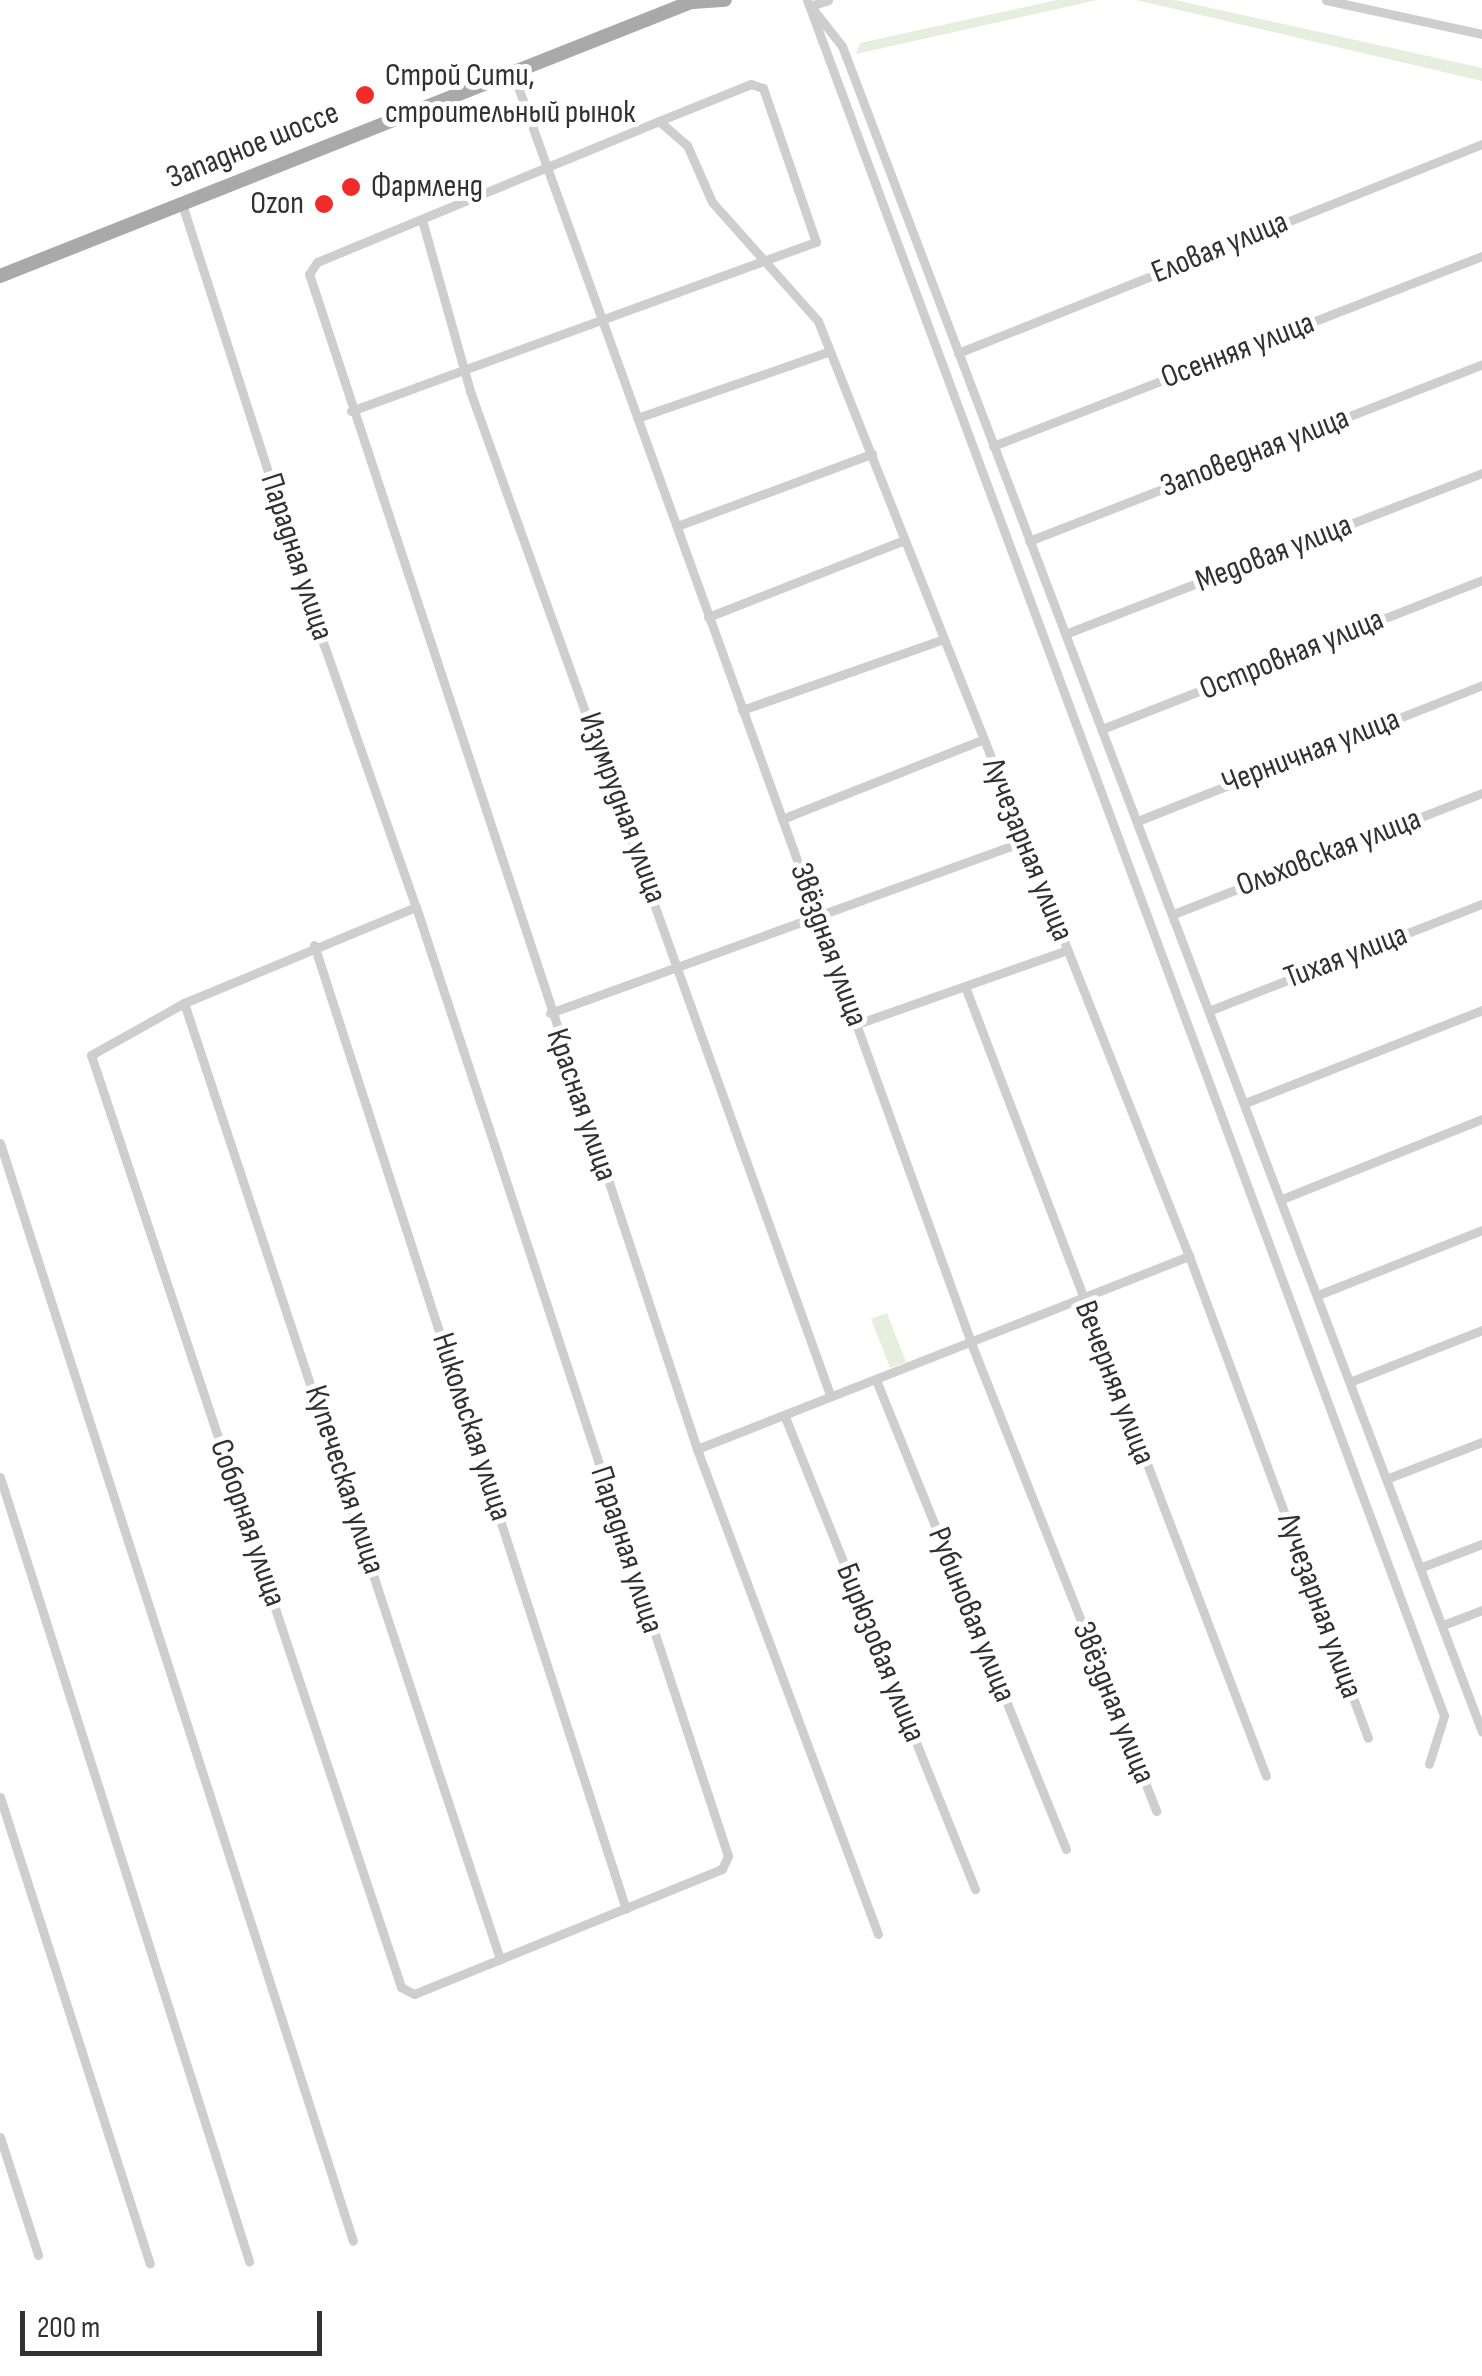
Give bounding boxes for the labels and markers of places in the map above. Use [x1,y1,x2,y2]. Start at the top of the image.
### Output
place label: Строй Сити, строительный рынок [385,58,635,133]
marker: Строй Сити, строительный рынок [354,84,376,106]
place label: Фармленд [371,168,483,206]
marker: Фармленд [340,176,362,198]
place label: Ozon [250,185,304,223]
marker: Ozon [313,193,335,215]

